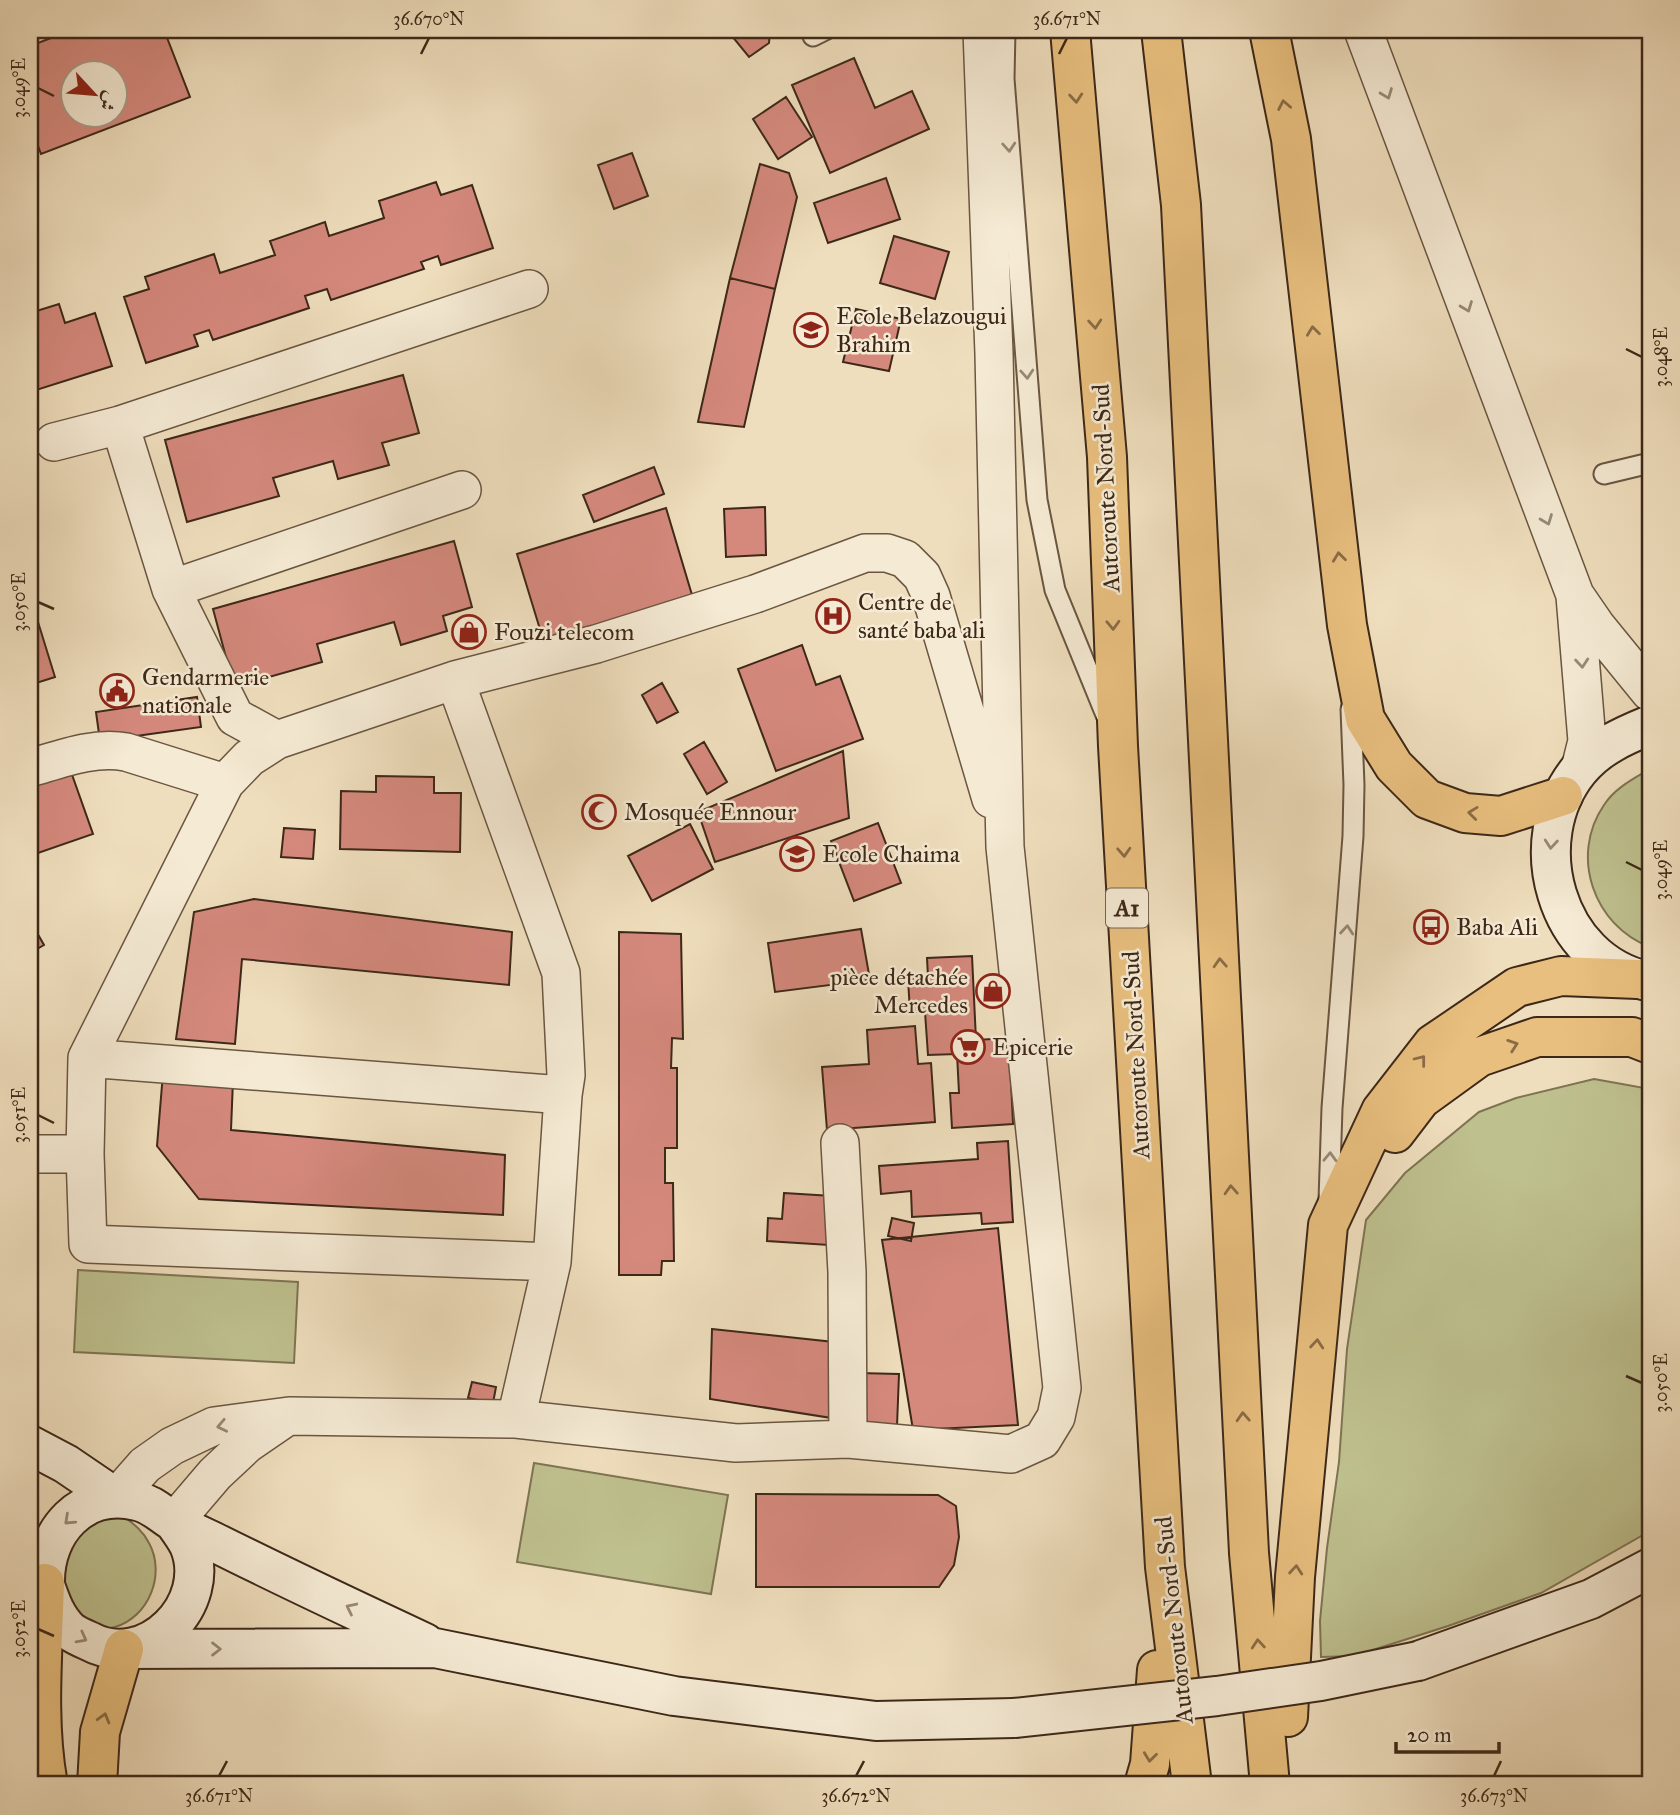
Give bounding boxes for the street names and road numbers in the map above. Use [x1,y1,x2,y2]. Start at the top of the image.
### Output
street label: Autoroute Nord-Sud [1086,383,1126,594]
road number: A1 [1106,888,1148,928]
street label: Autoroute Nord-Sud [1116,950,1156,1161]
street label: Autoroute Nord-Sud [1148,1515,1200,1726]

